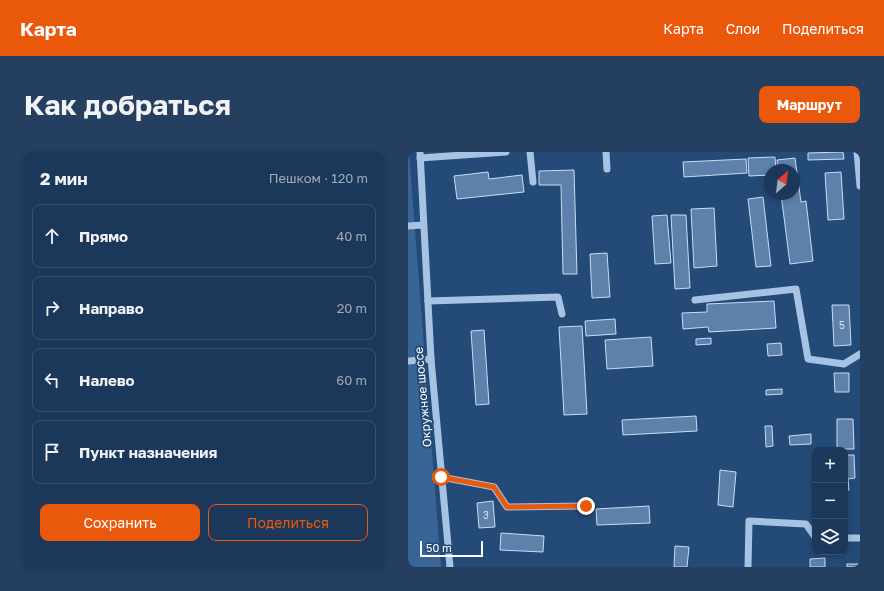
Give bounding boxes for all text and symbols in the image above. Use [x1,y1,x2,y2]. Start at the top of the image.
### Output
text: Карта [20,17,77,40]
text: Карта [663,20,704,37]
text: Слои [726,20,760,37]
text: Поделиться [782,20,864,37]
button: Маршрут [759,86,860,123]
text: Как добраться [24,88,231,121]
north arrow [764,164,800,200]
text: 2 мин [40,168,88,189]
text: Пешком · 120 m [269,170,368,186]
icon: ahead [41,225,63,247]
text: Прямо [79,227,128,245]
text: 40 m [336,228,367,244]
icon: right [41,297,63,319]
text: Направо [79,299,144,317]
text: 20 m [337,300,367,316]
house number: 5 [839,319,845,331]
street label: Окружное шоссе [411,346,434,448]
icon: left [41,369,63,391]
text: Налево [79,371,135,389]
text: 60 m [336,372,367,388]
icon: arrive [41,441,63,463]
text: Пункт назначения [79,443,217,461]
map controls [812,447,848,555]
button: + [812,447,848,483]
route start [432,468,450,486]
button: − [812,483,848,519]
route end [577,497,595,515]
button: Сохранить [40,504,200,541]
button: Поделиться [208,504,368,541]
house number: 3 [483,509,489,521]
button: layers [812,519,848,555]
scale bar [420,539,483,558]
text: 50 m [426,541,452,554]

